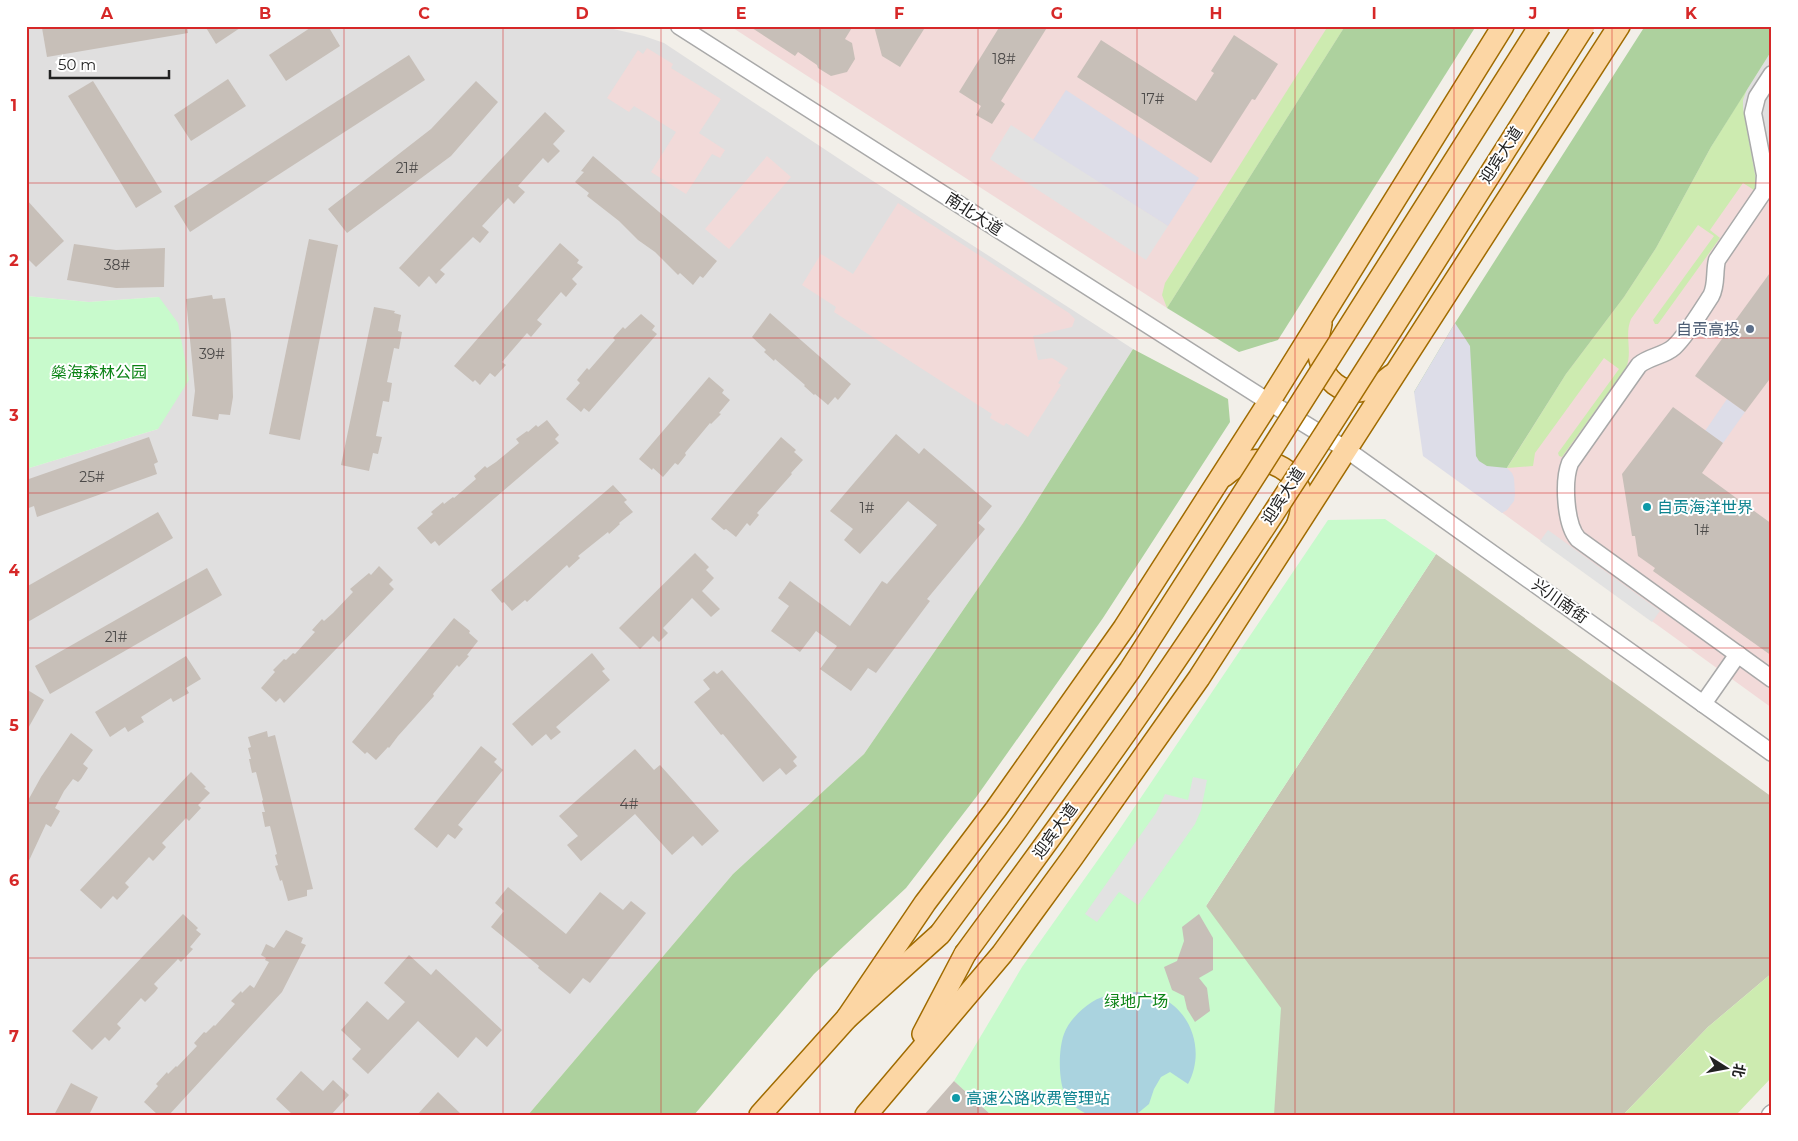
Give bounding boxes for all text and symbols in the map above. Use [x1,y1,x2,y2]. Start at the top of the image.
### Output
text: A [100,4,114,23]
text: B [259,4,271,23]
text: C [418,4,430,23]
text: D [575,4,589,23]
text: E [736,4,746,23]
text: F [894,4,904,23]
text: G [1051,4,1063,23]
text: H [1210,4,1222,23]
text: I [1371,4,1377,23]
text: J [1528,4,1537,23]
text: K [1685,4,1698,23]
scale bar [50,48,169,80]
house number: 18# [992,50,1016,68]
text: 50 m [58,55,96,74]
house number: 17# [1141,90,1165,108]
text: 1 [11,96,17,115]
street label: 迎宾大道 [1476,123,1526,187]
house number: 21# [396,159,419,177]
street label: 南北大道 [942,189,1006,239]
text: 2 [9,251,19,270]
house number: 38# [104,256,131,274]
place label: 自贡高投 [1676,320,1740,339]
marker: 自贡高投 [1744,323,1756,335]
house number: 39# [199,345,225,363]
park label: 燊海森林公园 [51,363,147,382]
text: 3 [8,406,19,425]
street label: 迎宾大道 [1258,464,1308,528]
house number: 25# [79,468,105,486]
place label: 自贡海洋世界 [1657,498,1753,517]
house number: 1# [860,499,875,517]
marker: 自贡海洋世界 [1641,501,1653,513]
house number: 1# [1695,521,1710,539]
text: 4 [8,561,20,580]
street label: 兴川南街 [1528,575,1592,627]
house number: 21# [105,628,128,646]
text: 5 [9,716,19,735]
house number: 4# [620,795,639,813]
street label: 迎宾大道 [1029,800,1081,862]
text: 6 [9,871,19,890]
park label: 绿地广场 [1104,992,1168,1011]
text: 7 [9,1027,19,1046]
north arrow [1700,1044,1750,1094]
text: 北 [1729,1062,1749,1079]
place label: 高速公路收费管理站 [966,1089,1110,1108]
marker: 高速公路收费管理站 [950,1092,962,1104]

